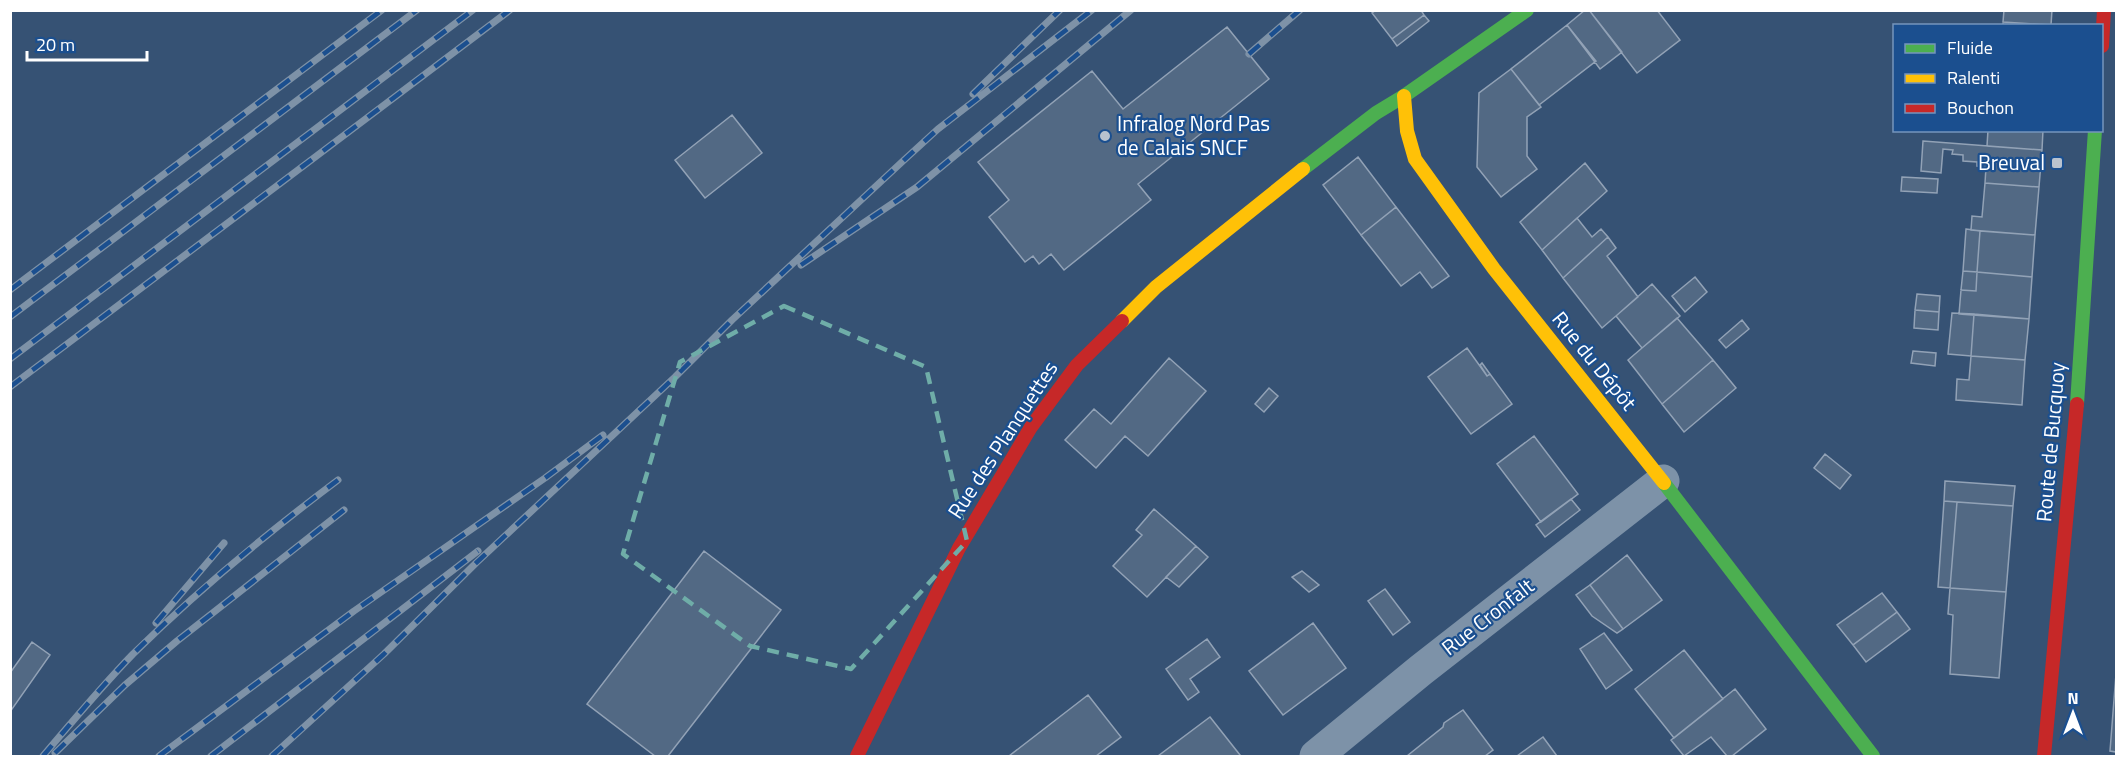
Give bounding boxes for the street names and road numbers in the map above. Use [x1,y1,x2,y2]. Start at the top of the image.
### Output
street label: Rue du Dépôt [1545,304,1645,417]
street label: Rue des Planquettes [939,354,1065,525]
street label: Route de Bucquoy [2027,361,2073,523]
street label: Rue Cronfalt [1434,569,1541,663]

